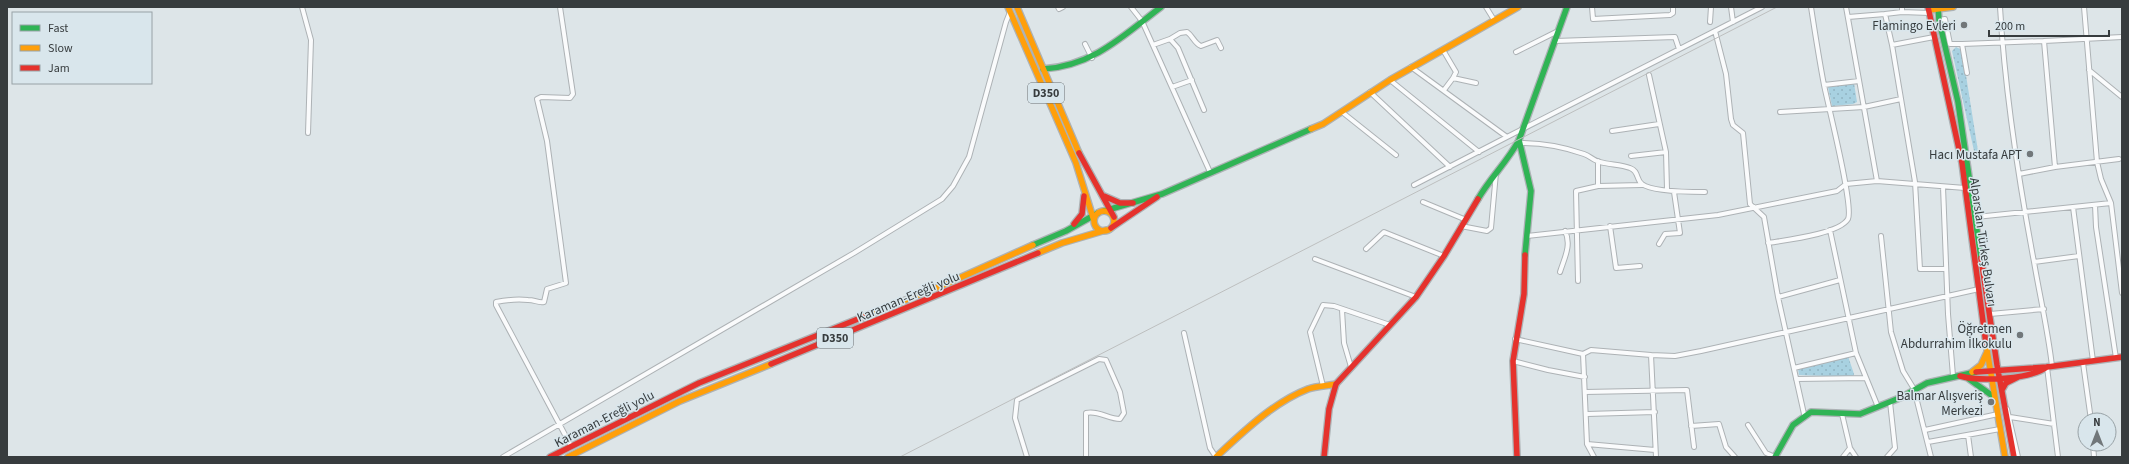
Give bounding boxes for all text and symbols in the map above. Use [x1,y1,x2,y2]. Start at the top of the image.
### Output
legend [12,12,152,84]
scale bar [1989,12,2109,38]
place label: Flamingo Evleri [1872,17,1956,35]
text: 200 m [1995,18,2025,35]
text: Fast [48,20,68,37]
marker: Flamingo Evleri [1959,20,1969,30]
text: Slow [48,40,73,57]
text: Jam [48,60,70,77]
road number: D350 [1028,83,1064,103]
place label: Hacı Mustafa APT [1929,146,2022,164]
marker: Hacı Mustafa APT [2025,149,2035,159]
street label: Alparslan Türkeş Bulvarı [1965,176,2001,308]
street label: Karaman-Ereğli yolu [854,267,963,327]
place label: Öğretmen Abdurrahim İlkokulu [1901,320,2012,353]
road number: D350 [817,328,853,348]
marker: Öğretmen Abdurrahim İlkokulu [2015,330,2025,340]
street label: Karaman-Ereğli yolu [551,386,658,452]
place label: Balmar Alışveriş Merkezi [1896,387,1984,420]
marker: Balmar Alışveriş Merkezi [1986,397,1996,407]
north arrow [2077,412,2117,452]
text: N [2093,415,2101,430]

